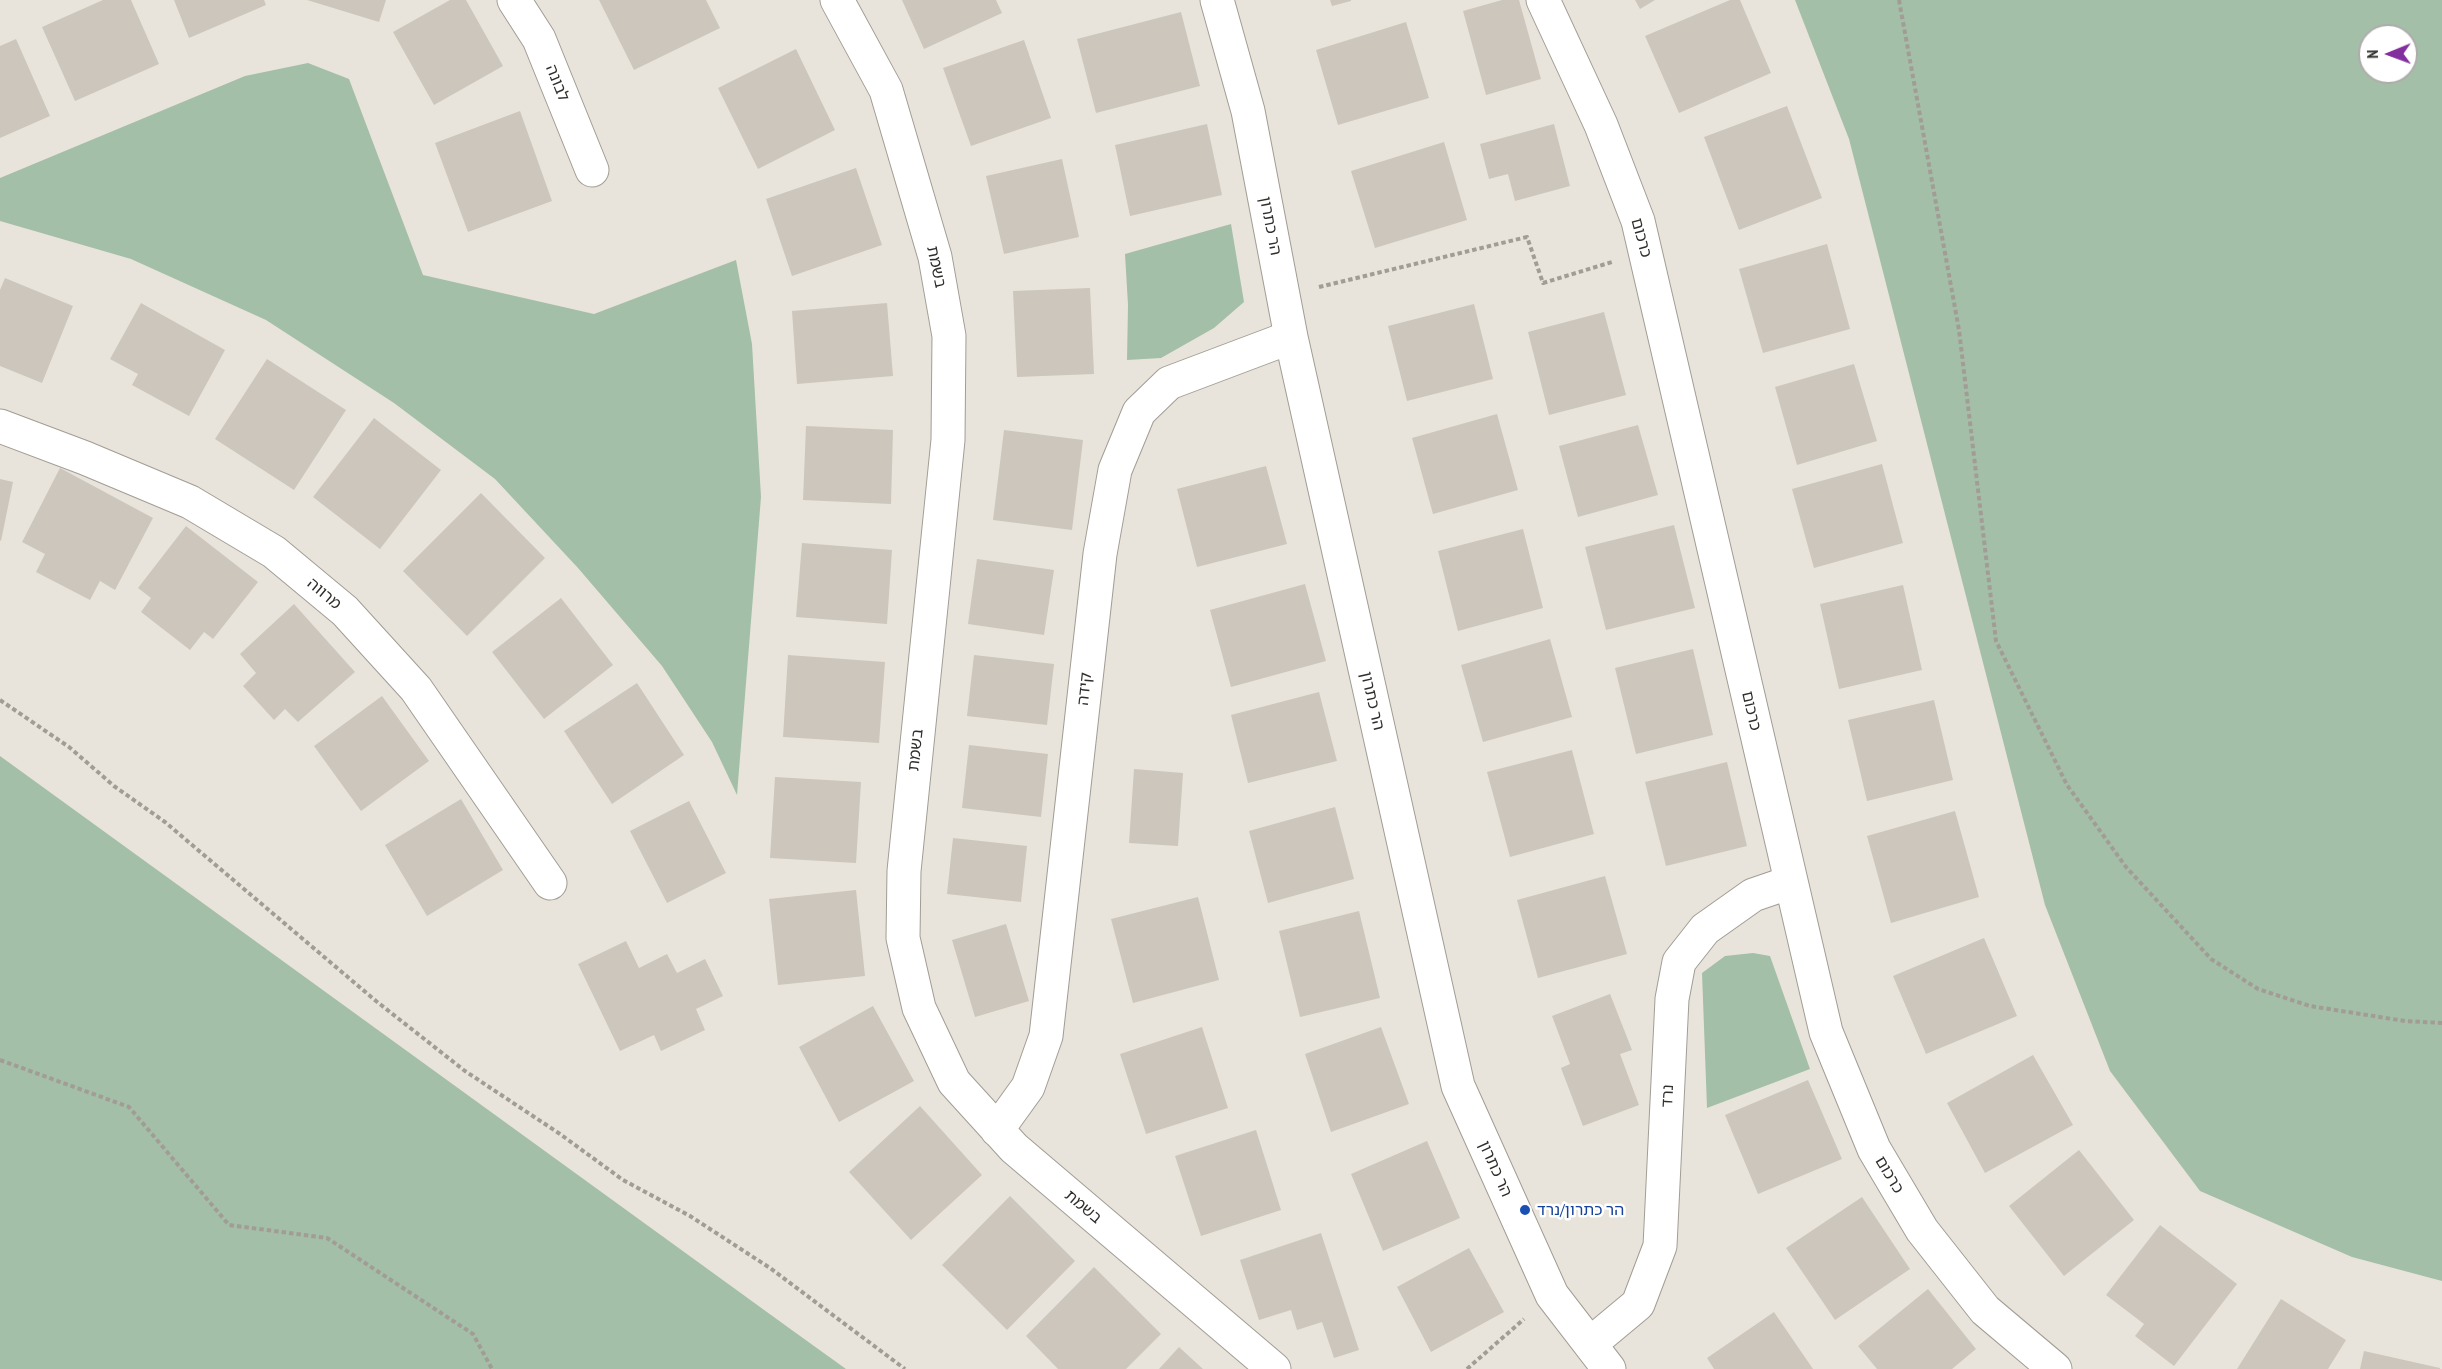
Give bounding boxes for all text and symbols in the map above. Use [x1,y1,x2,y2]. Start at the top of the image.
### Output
north arrow [2358,24,2418,84]
text: N [2362,50,2382,59]
street label: לבונה [541,62,573,104]
street label: הר כתרון [1255,195,1285,257]
street label: כרכום [1627,216,1655,260]
street label: בשמת [922,244,950,290]
street label: מרווה [303,574,345,614]
street label: הר כתרון [1356,670,1388,732]
street label: קידה [1074,672,1096,706]
street label: כרכום [1737,689,1765,733]
street label: בשמת [904,728,928,772]
street label: נרד [1658,1084,1678,1108]
street label: הר כתרון [1474,1138,1516,1200]
street label: כרכום [1870,1153,1908,1197]
street label: בשמת [1061,1186,1105,1228]
place label: הר כתרון/נרד [1537,1200,1624,1220]
marker: הר כתרון/נרד [1518,1203,1532,1217]

